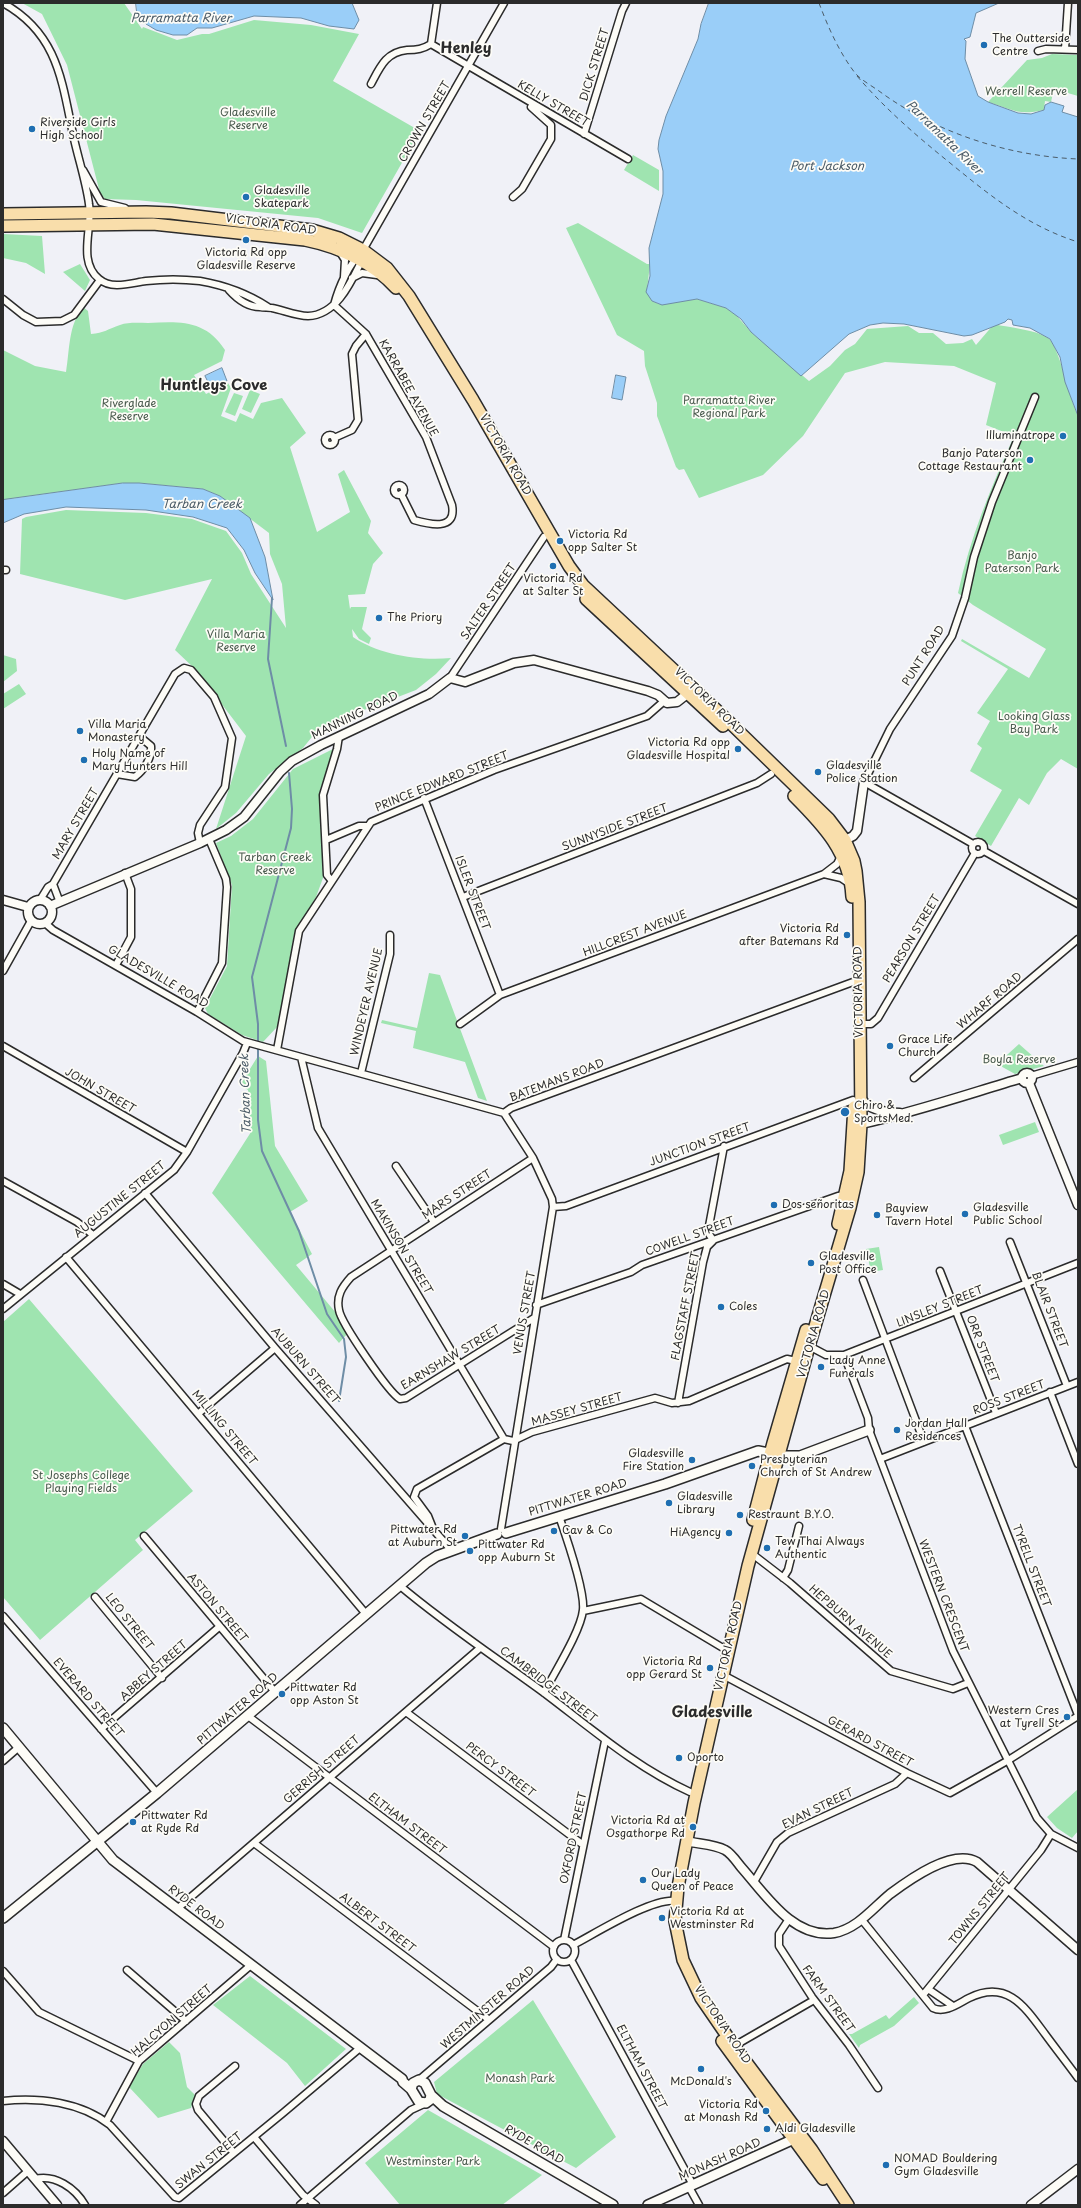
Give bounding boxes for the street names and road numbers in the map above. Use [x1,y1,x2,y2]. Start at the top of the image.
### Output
street label: DICK STREET [578,27,612,103]
street label: KELLY STREET [515,78,591,130]
street label: CROWN STREET [396,79,454,165]
street label: VICTORIA ROAD [225,212,317,238]
street label: KARRABEE AVENUE [376,337,440,439]
street label: VICTORIA ROAD [476,412,534,498]
street label: SALTER STREET [459,561,519,643]
street label: PUNT ROAD [900,623,948,689]
street label: VICTORIA ROAD [671,665,747,739]
street label: MANNING ROAD [310,689,400,743]
street label: PRINCE EDWARD STREET [373,749,511,815]
street label: MARY STREET [50,786,102,862]
street label: SUNNYSIDE STREET [560,802,670,854]
street label: ISLER STREET [452,854,492,932]
street label: PEARSON STREET [881,893,943,985]
street label: HILLCREST AVENUE [581,908,689,960]
street label: GLADESVILLE ROAD [105,943,211,1011]
street label: VICTORIA ROAD [852,946,866,1038]
street label: WINDEYER AVENUE [348,947,386,1057]
street label: WHARF ROAD [955,970,1025,1032]
street label: BATEMANS ROAD [508,1057,606,1105]
street label: JOHN STREET [62,1066,138,1116]
street label: JUNCTION STREET [648,1121,752,1169]
street label: AUGUSTINE STREET [72,1159,168,1241]
street label: MARS STREET [420,1168,494,1222]
street label: MAKINSON STREET [367,1197,435,1297]
street label: COWELL STREET [644,1215,736,1259]
street label: FLAGSTAFF STREET [669,1250,703,1362]
street label: VENUS STREET [511,1270,539,1356]
street label: BLAIR STREET [1028,1270,1070,1350]
street label: LINSLEY STREET [895,1284,985,1330]
street label: VICTORIA ROAD [795,1288,833,1380]
street label: ORR STREET [963,1314,1001,1384]
street label: EARNSHAW STREET [399,1323,503,1393]
street label: AUBURN STREET [268,1325,342,1407]
street label: ROSS STREET [971,1378,1047,1418]
street label: MILLING STREET [189,1388,259,1468]
street label: MASSEY STREET [530,1391,624,1429]
street label: PITTWATER ROAD [527,1477,629,1519]
street label: TYRELL STREET [1009,1523,1053,1609]
street label: WESTERN CRESCENT [915,1538,971,1654]
street label: ASTON STREET [184,1571,250,1645]
street label: HEPBURN AVENUE [806,1582,894,1662]
street label: LEO STREET [102,1591,156,1653]
street label: VICTORIA ROAD [712,1600,746,1692]
street label: ABBEY STREET [118,1638,190,1704]
street label: CAMBRIDGE STREET [497,1644,599,1726]
street label: EVERARD STREET [50,1656,126,1740]
street label: PITTWATER ROAD [195,1670,281,1748]
street label: GERARD STREET [825,1714,915,1770]
street label: GERRISH STREET [281,1733,363,1807]
street label: PERCY STREET [463,1740,537,1800]
street label: EVAN STREET [780,1786,856,1832]
street label: ELTHAM STREET [366,1791,448,1857]
street label: OXFORD STREET [558,1791,590,1885]
street label: TOWNS STREET [947,1870,1013,1948]
street label: RYDE ROAD [165,1883,227,1933]
street label: ALBERT STREET [337,1890,417,1956]
street label: FARM STREET [799,1963,857,2035]
street label: WESTMINSTER ROAD [438,1964,538,2052]
street label: HALCYON STREET [129,1982,215,2060]
street label: VICTORIA ROAD [691,1983,753,2067]
street label: ELTHAM STREET [613,2023,669,2111]
street label: RYDE ROAD [502,2123,566,2167]
street label: SWAN STREET [173,2130,245,2192]
street label: MONASH ROAD [677,2136,763,2184]

